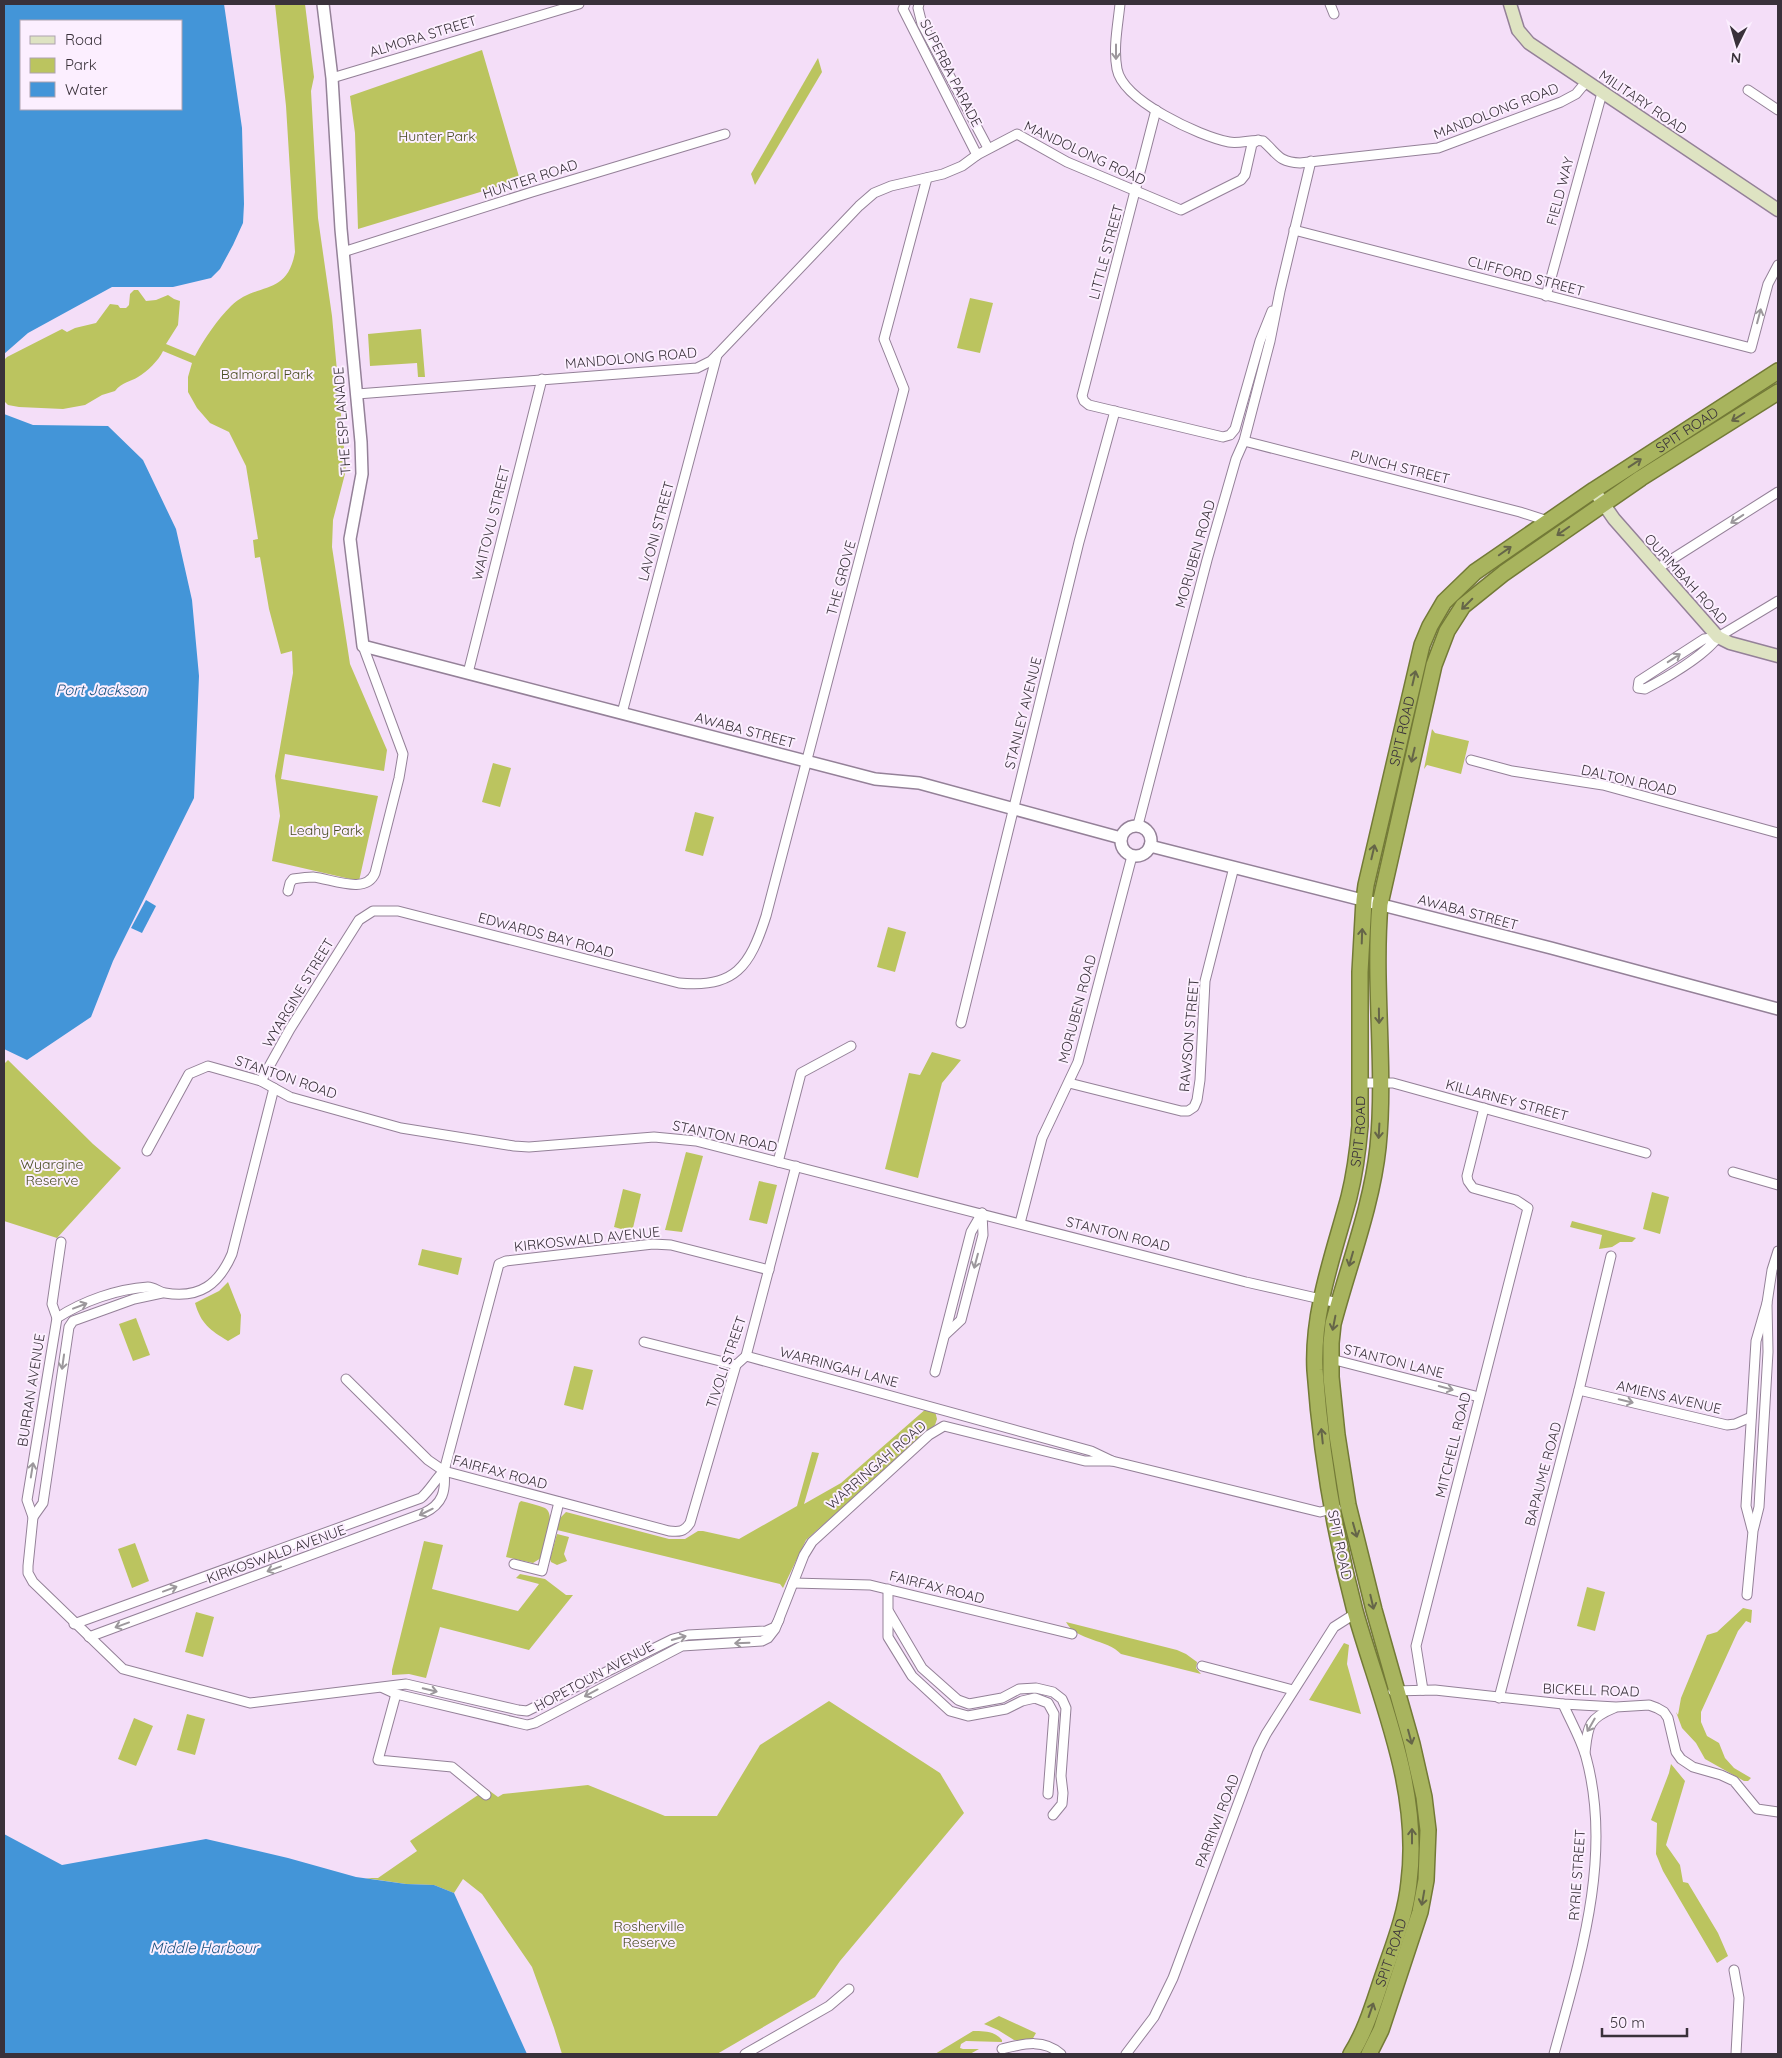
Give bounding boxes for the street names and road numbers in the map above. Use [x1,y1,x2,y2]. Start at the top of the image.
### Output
street label: ALMORA STREET [367,11,479,61]
street label: SUPERBA PARADE [916,16,986,130]
street label: MILITARY ROAD [1595,66,1691,138]
street label: MANDOLONG ROAD [1431,79,1561,143]
street label: MANDOLONG ROAD [1021,117,1149,189]
street label: HUNTER ROAD [480,155,580,203]
street label: FIELD WAY [1542,155,1578,227]
street label: LITTLE STREET [1085,203,1127,301]
street label: CLIFFORD STREET [1466,252,1586,300]
street label: MANDOLONG ROAD [564,343,698,373]
street label: THE ESPLANADE [329,366,355,476]
street label: SPIT ROAD [1652,403,1722,457]
street label: PUNCH STREET [1349,446,1451,488]
street label: WAITOVU STREET [468,464,514,582]
street label: LAVONI STREET [634,479,678,583]
street label: MORUBEN ROAD [1171,498,1219,610]
street label: OURIMBAH ROAD [1640,530,1732,628]
street label: THE GROVE [822,538,860,618]
street label: STANLEY AVENUE [1000,655,1046,771]
street label: SPIT ROAD [1385,694,1419,768]
street label: AWABA STREET [693,708,797,752]
street label: DALTON ROAD [1579,760,1679,800]
street label: AWABA STREET [1416,890,1520,934]
street label: EDWARDS BAY ROAD [476,908,616,962]
street label: WYARGINE STREET [258,935,338,1051]
street label: MORUBEN ROAD [1054,953,1100,1065]
street label: RAWSON STREET [1175,977,1203,1093]
street label: STANTON ROAD [233,1051,339,1103]
street label: KILLARNEY STREET [1444,1075,1570,1125]
street label: SPIT ROAD [1346,1096,1369,1168]
street label: STANTON ROAD [671,1116,779,1156]
street label: STANTON ROAD [1064,1212,1172,1256]
street label: KIRKOSWALD AVENUE [513,1222,661,1256]
street label: TIVOLI STREET [702,1313,750,1411]
street label: BURRAN AVENUE [13,1332,49,1448]
street label: STANTON LANE [1342,1340,1446,1382]
street label: WARRINGAH LANE [778,1343,900,1392]
street label: AMIENS AVENUE [1615,1376,1723,1418]
street label: MITCHELL ROAD [1431,1390,1475,1500]
street label: WARRINGAH ROAD [822,1417,930,1513]
street label: BAPAUME ROAD [1520,1420,1566,1528]
street label: FAIRFAX ROAD [451,1451,549,1493]
street label: SPIT ROAD [1324,1508,1356,1582]
street label: KIRKOSWALD AVENUE [204,1520,348,1588]
street label: FAIRFAX ROAD [888,1567,986,1607]
street label: HOPETOUN AVENUE [531,1637,657,1715]
street label: BICKELL ROAD [1542,1679,1640,1701]
street label: PARRIWI ROAD [1191,1772,1243,1870]
street label: RYRIE STREET [1565,1829,1589,1921]
street label: SPIT ROAD [1371,1916,1411,1989]

